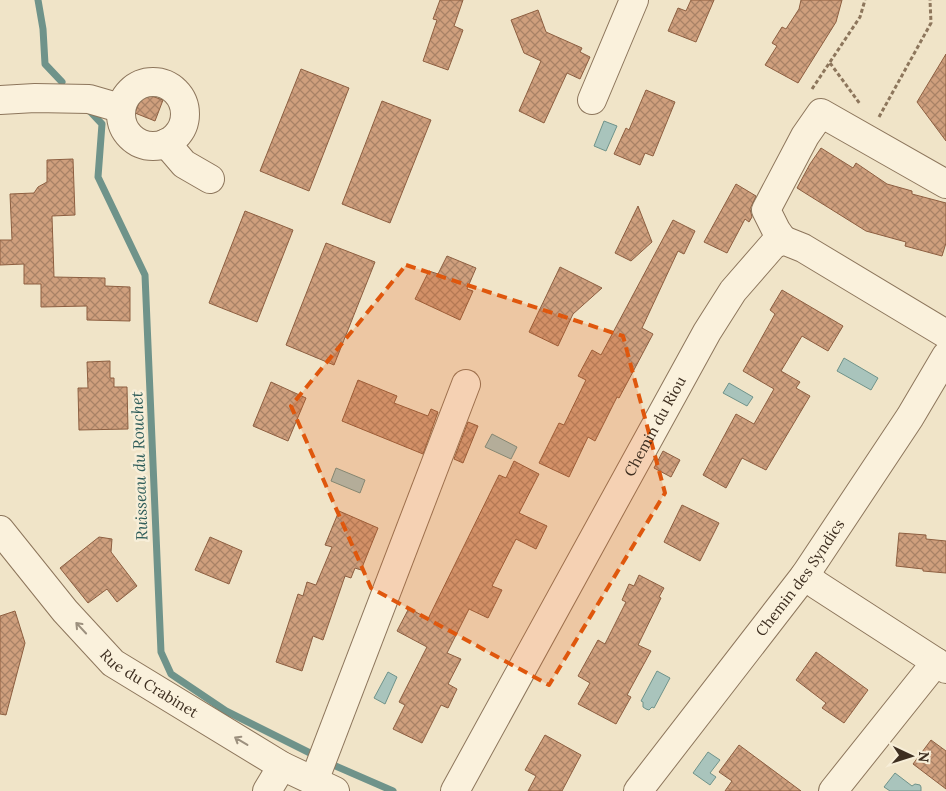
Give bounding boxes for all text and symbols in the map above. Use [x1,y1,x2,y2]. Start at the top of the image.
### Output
street label: Chemin du Riou [620,373,690,480]
water label: Ruisseau du Rouchet [126,391,152,541]
street label: Chemin des Syndics [751,515,848,640]
one-way arrow [75,621,86,634]
street label: Rue du Crabinet [96,645,202,722]
north arrow [886,731,936,781]
one-way arrow [234,735,248,745]
text: N [915,751,933,763]

